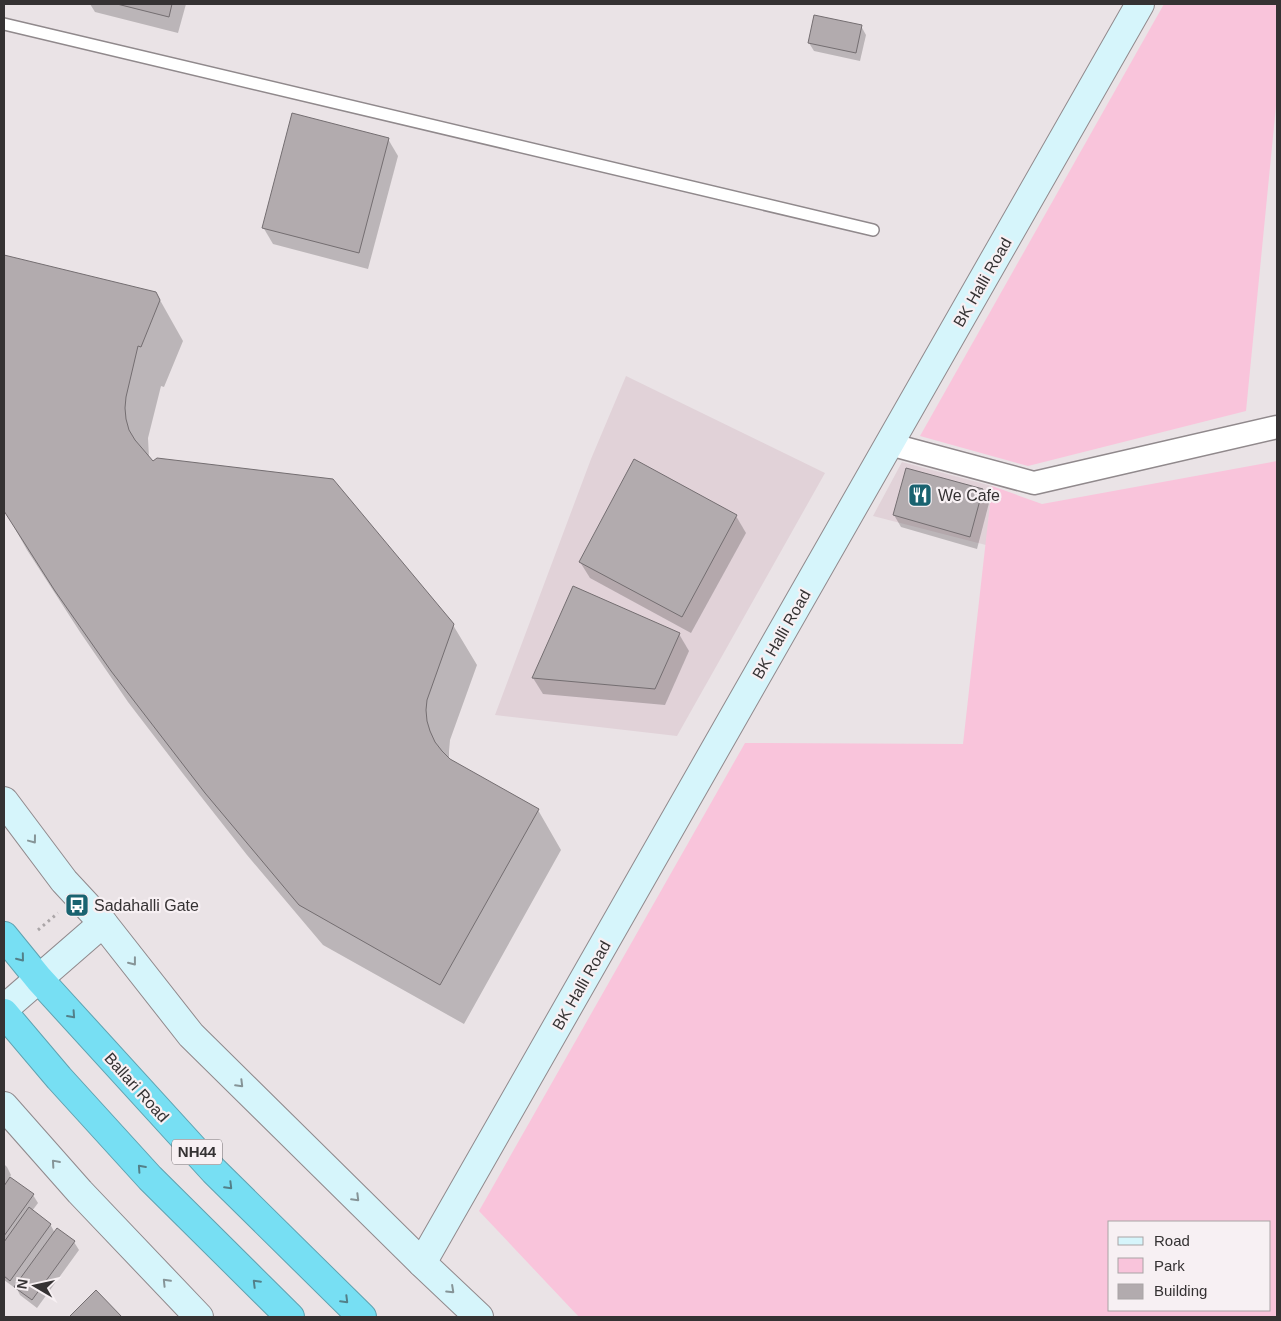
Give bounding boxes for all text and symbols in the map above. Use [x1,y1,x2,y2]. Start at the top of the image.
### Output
street label: BK Halli Road [950,235,1015,330]
restaurant icon: We Cafe [907,482,933,508]
place label: We Cafe [938,487,1000,504]
street label: BK Halli Road [749,587,814,682]
one-way arrow [27,834,36,844]
bus stop icon: Sadahalli Gate [64,892,90,918]
place label: Sadahalli Gate [94,897,199,914]
street label: BK Halli Road [549,938,614,1033]
one-way arrow [16,952,24,961]
one-way arrow [128,956,136,965]
one-way arrow [66,1009,75,1018]
street label: Ballari Road [101,1049,172,1125]
one-way arrow [234,1078,243,1087]
road number: NH44 [172,1140,222,1164]
one-way arrow [51,1160,60,1169]
one-way arrow [138,1164,147,1173]
one-way arrow [223,1180,232,1189]
one-way arrow [350,1192,359,1201]
legend [1108,1221,1271,1311]
text: Road [1154,1232,1190,1249]
text: Park [1154,1257,1185,1274]
north arrow [10,1261,60,1311]
text: N [13,1278,31,1290]
one-way arrow [163,1279,172,1288]
one-way arrow [253,1280,262,1289]
text: Building [1154,1282,1207,1299]
one-way arrow [445,1284,454,1293]
one-way arrow [339,1294,348,1303]

